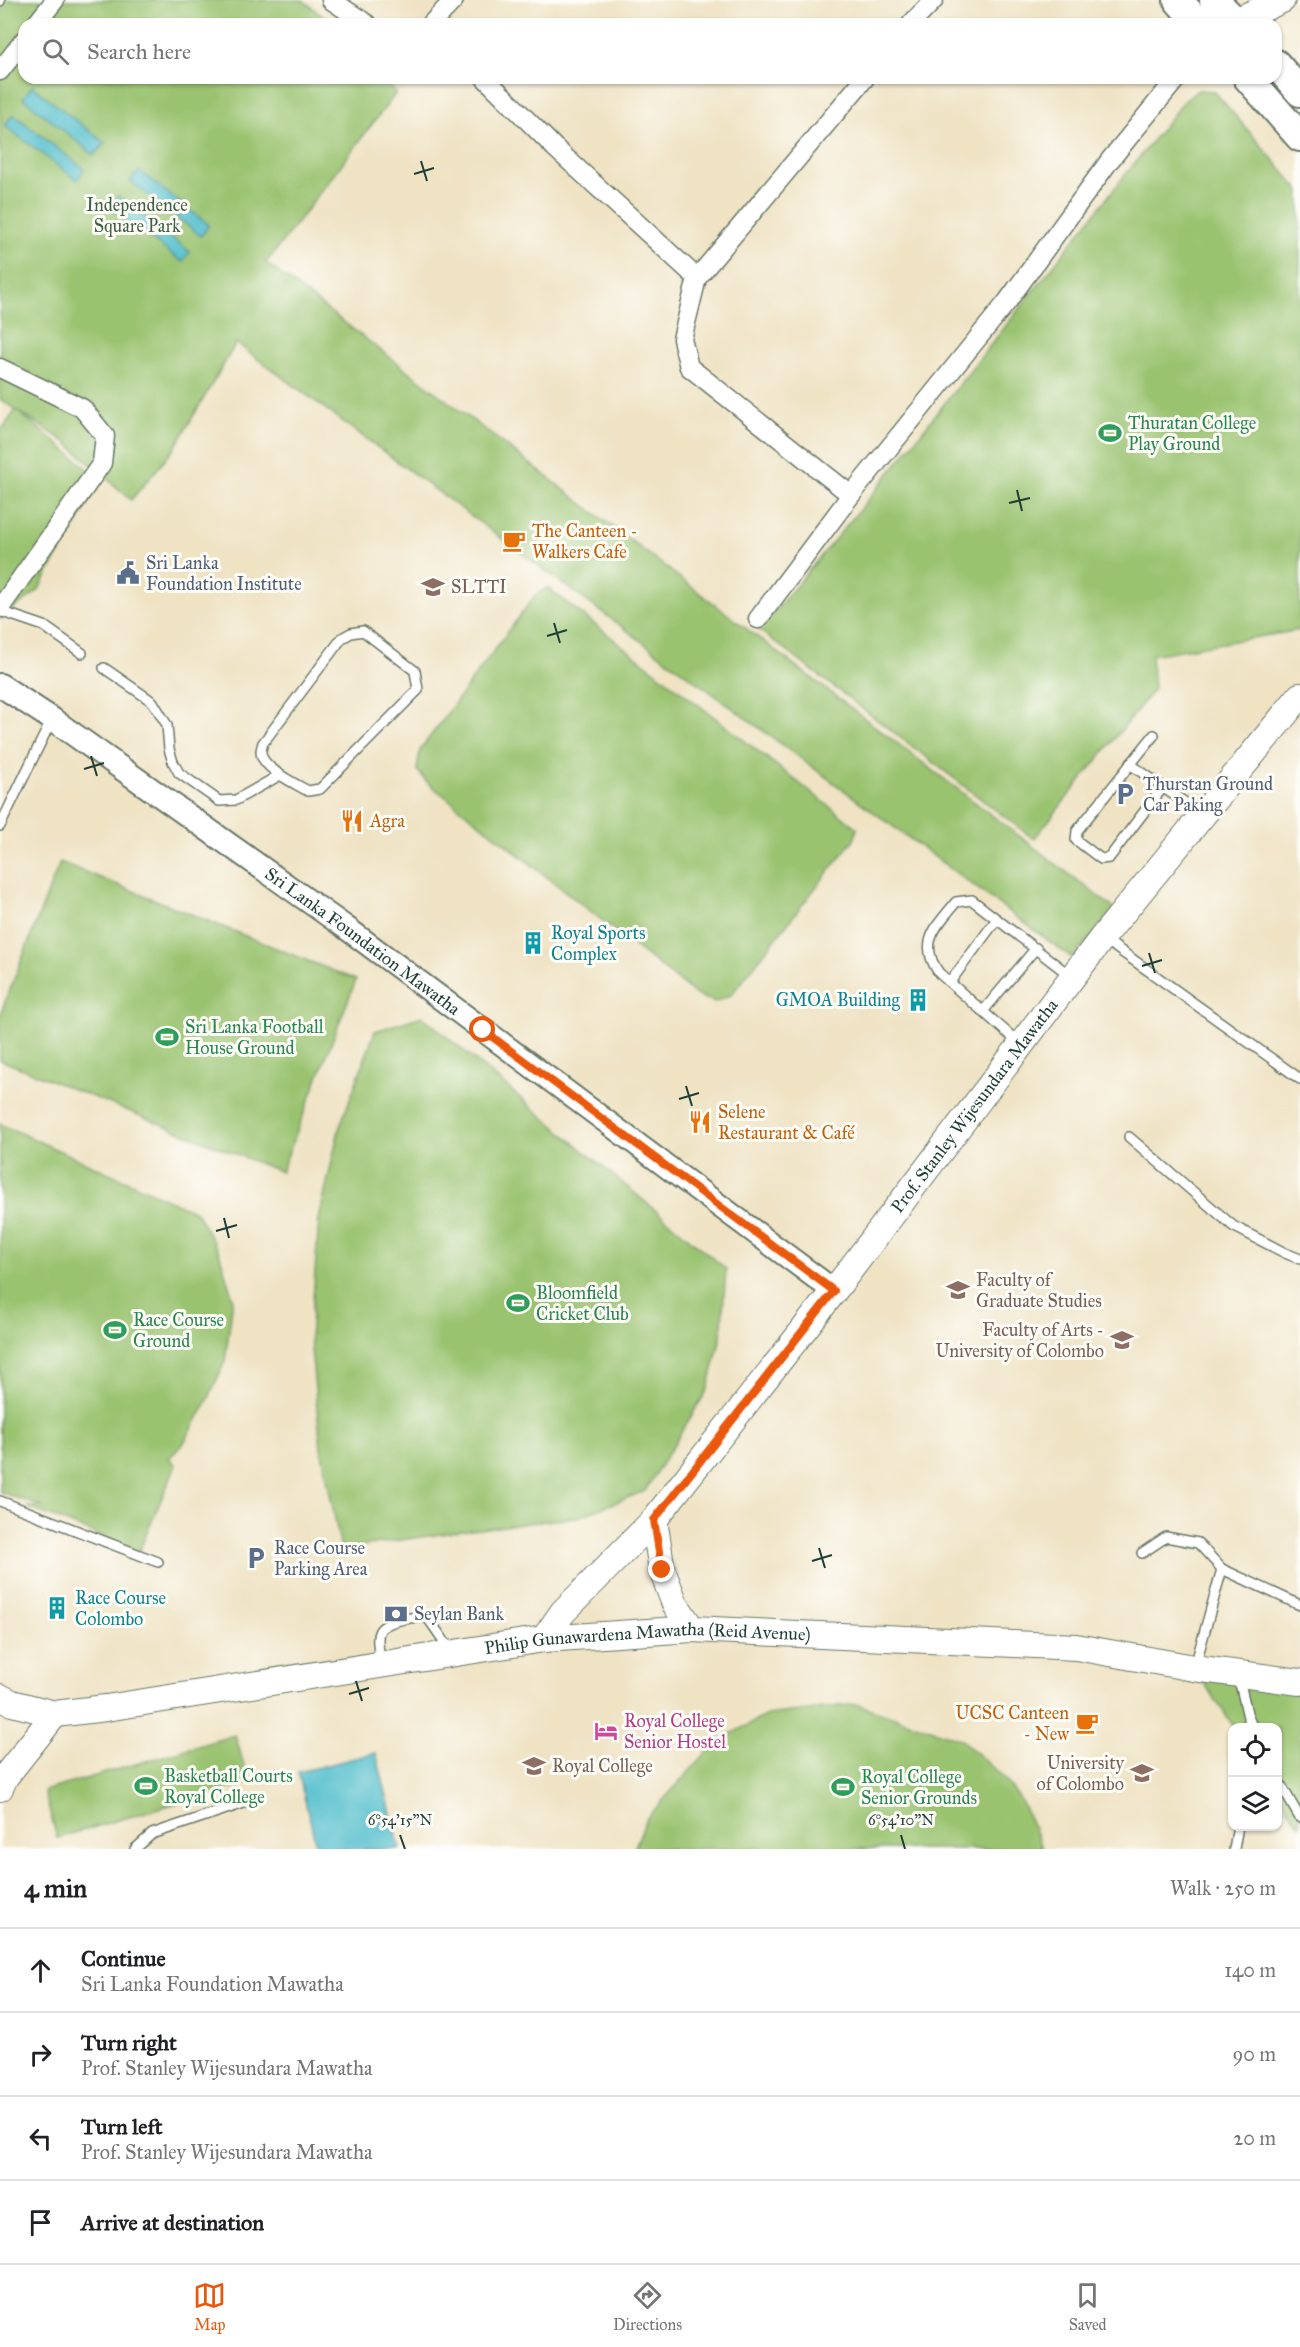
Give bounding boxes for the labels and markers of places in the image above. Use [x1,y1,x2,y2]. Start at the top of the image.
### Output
place label: Thuratan College Play Ground [1128,412,1256,455]
sports icon: Thuratan College Play Ground [1097,420,1123,446]
place label: The Canteen - Walkers Cafe [532,520,638,563]
cafe icon: The Canteen - Walkers Cafe [501,528,527,554]
place label: Sri Lanka Foundation Institute [146,552,302,595]
public building icon: Sri Lanka Foundation Institute [115,560,141,586]
school or university icon: SLTTI [420,574,446,600]
place label: SLTTI [451,576,507,598]
place label: Thurstan Ground Car Paking [1143,773,1273,817]
parking icon: Thurstan Ground Car Paking [1112,781,1138,807]
restaurant icon: Agra [339,808,365,834]
place label: Agra [369,810,405,833]
place label: Royal Sports Complex [551,922,645,965]
building icon: Royal Sports Complex [520,930,546,956]
building icon: GMOA Building [905,987,931,1013]
place label: GMOA Building [776,989,901,1012]
place label: Sri Lanka Football House Ground [185,1016,324,1059]
sports icon: Sri Lanka Football House Ground [154,1024,180,1050]
place label: Selene Restaurant & Café [718,1101,855,1144]
restaurant icon: Selene Restaurant & Café [687,1109,713,1135]
place label: Faculty of Graduate Studies [976,1269,1102,1312]
school or university icon: Faculty of Graduate Studies [945,1277,971,1303]
place label: Bloomfield Cricket Club [536,1282,629,1325]
sports icon: Bloomfield Cricket Club [505,1290,531,1316]
place label: Race Course Ground [133,1309,224,1352]
sports icon: Race Course Ground [102,1317,128,1343]
place label: Faculty of Arts - University of Colombo [936,1319,1104,1362]
school or university icon: Faculty of Arts - University of Colombo [1109,1327,1135,1353]
place label: Race Course Parking Area [274,1537,368,1581]
parking icon: Race Course Parking Area [243,1545,269,1571]
place label: Race Course Colombo [75,1587,166,1630]
building icon: Race Course Colombo [44,1595,70,1621]
bank icon: Seylan Bank [383,1601,409,1627]
place label: Seylan Bank [414,1603,504,1625]
place label: UCSC Canteen - New [956,1702,1069,1745]
place label: Royal College Senior Hostel [624,1710,726,1753]
cafe icon: UCSC Canteen - New [1074,1710,1100,1736]
hotel icon: Royal College Senior Hostel [593,1718,619,1744]
place label: University of Colombo [1037,1752,1125,1795]
school or university icon: Royal College [521,1753,547,1779]
place label: Royal College [552,1755,653,1778]
school or university icon: University of Colombo [1129,1760,1155,1786]
place label: Basketball Courts Royal College [164,1765,293,1809]
place label: Royal College Senior Grounds [861,1766,977,1809]
sports icon: Basketball Courts Royal College [133,1773,159,1799]
sports icon: Royal College Senior Grounds [830,1774,856,1800]

